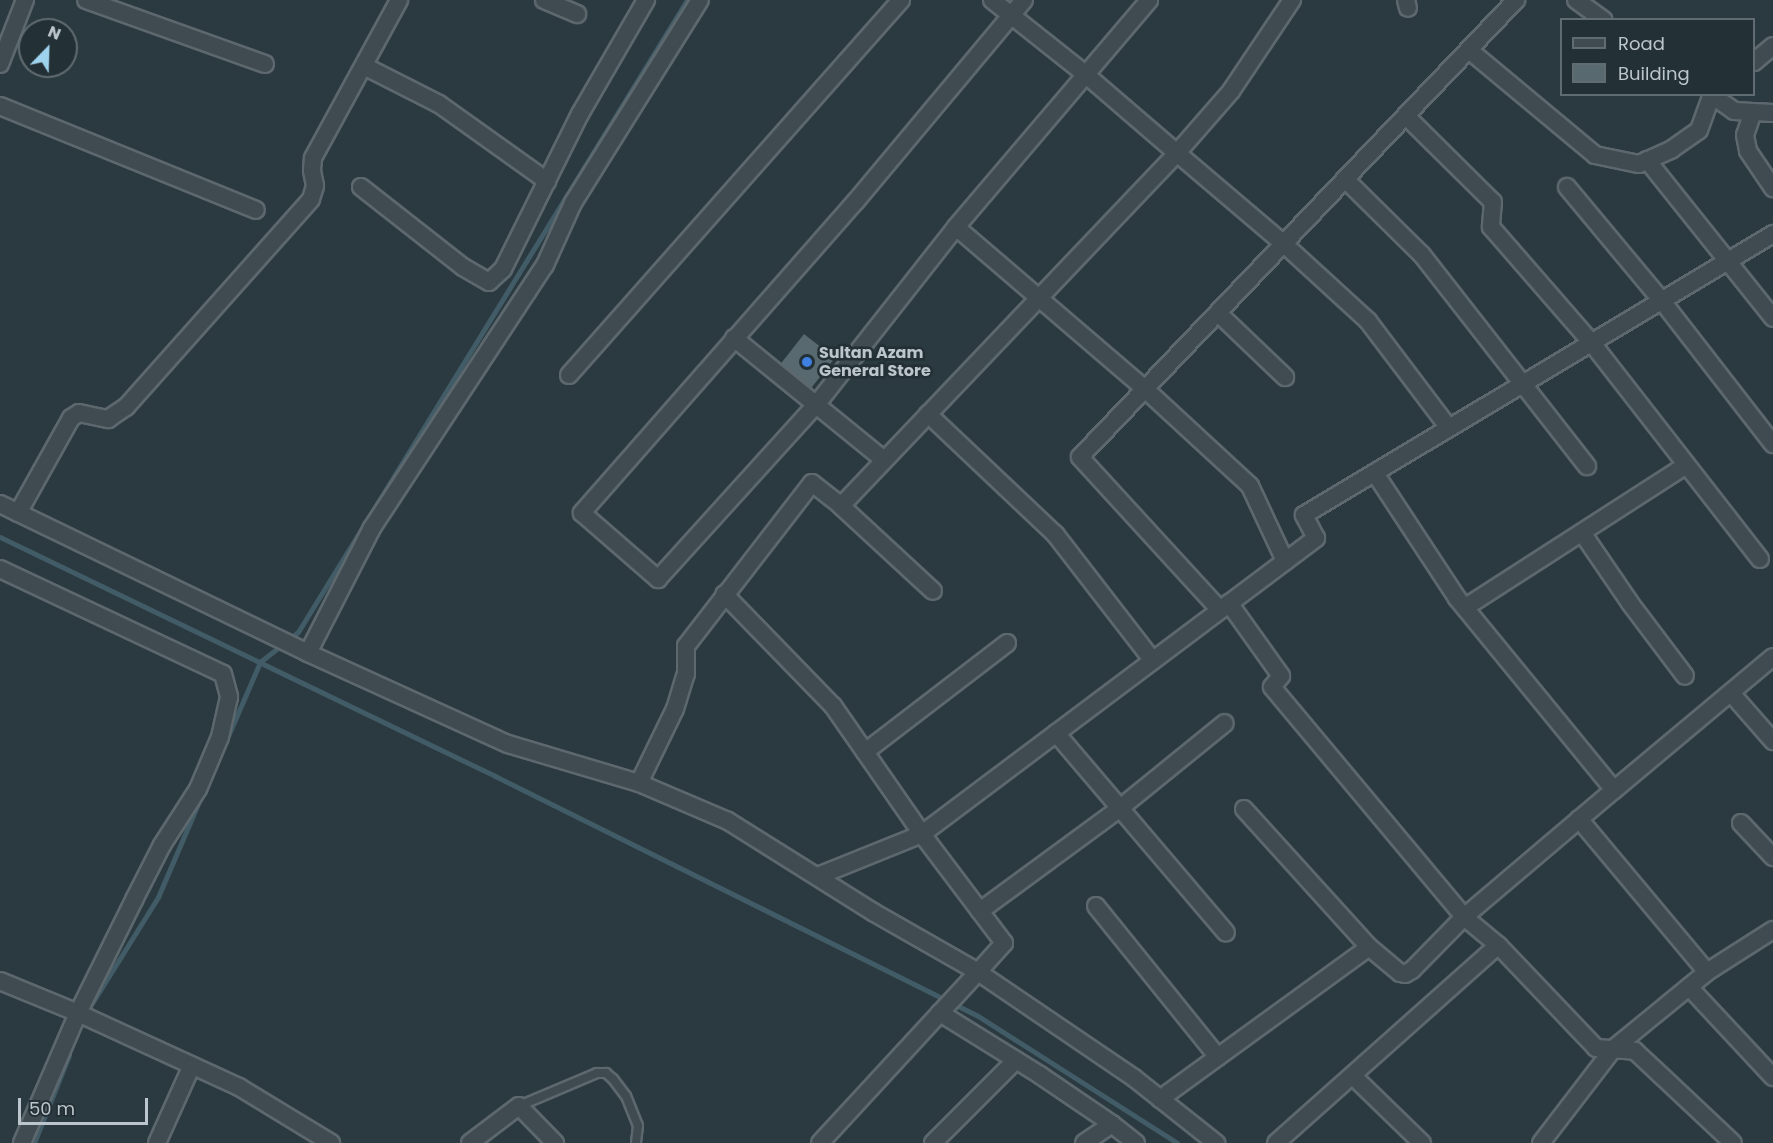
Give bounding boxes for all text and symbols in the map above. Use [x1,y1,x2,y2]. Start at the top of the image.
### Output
north arrow [18,18,78,78]
legend [1560,18,1755,96]
text: N [44,20,64,46]
text: Road [1618,31,1665,56]
text: Building [1618,61,1690,86]
place label: Sultan Azam General Store [819,343,931,381]
marker: Sultan Azam General Store [800,355,814,369]
scale bar [21,1086,152,1124]
text: 50 m [29,1096,75,1121]

